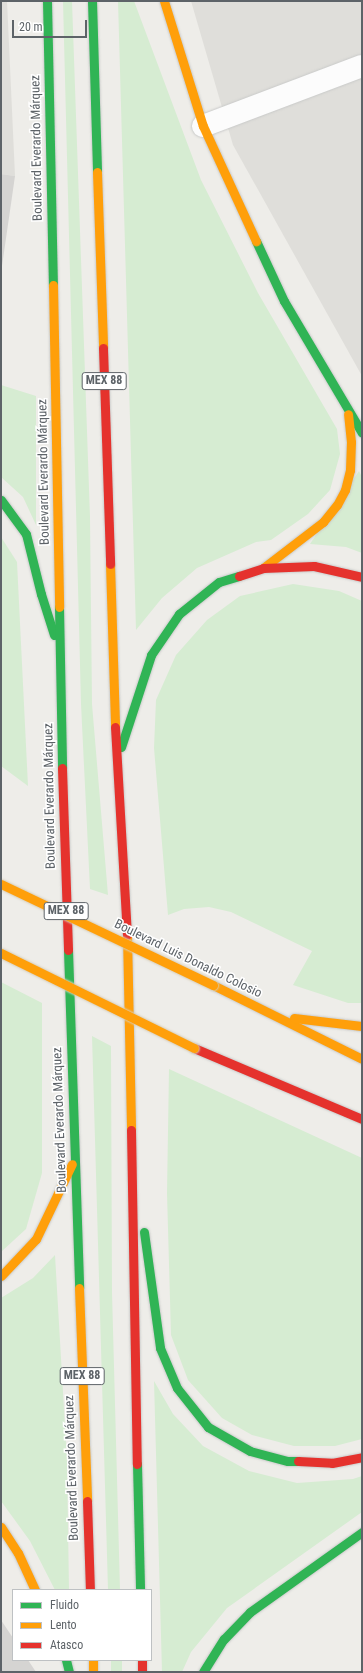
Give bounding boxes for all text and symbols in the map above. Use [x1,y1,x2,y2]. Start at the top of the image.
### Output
scale bar [14,12,89,38]
text: 20 m [19,20,43,34]
street label: Boulevard Everardo Márquez [28,75,46,221]
road number: MEX 88 [81,371,127,391]
street label: Boulevard Everardo Márquez [35,399,53,545]
street label: Boulevard Everardo Márquez [41,723,59,869]
road number: MEX 88 [43,901,89,921]
street label: Boulevard Luis Donaldo Colosio [112,916,264,1002]
street label: Boulevard Everardo Márquez [50,1047,70,1193]
road number: MEX 88 [59,1366,105,1386]
street label: Boulevard Everardo Márquez [62,1395,82,1541]
legend [12,1589,152,1661]
text: Fluido [50,1598,79,1612]
text: Lento [50,1618,77,1632]
text: Atasco [50,1638,83,1652]

